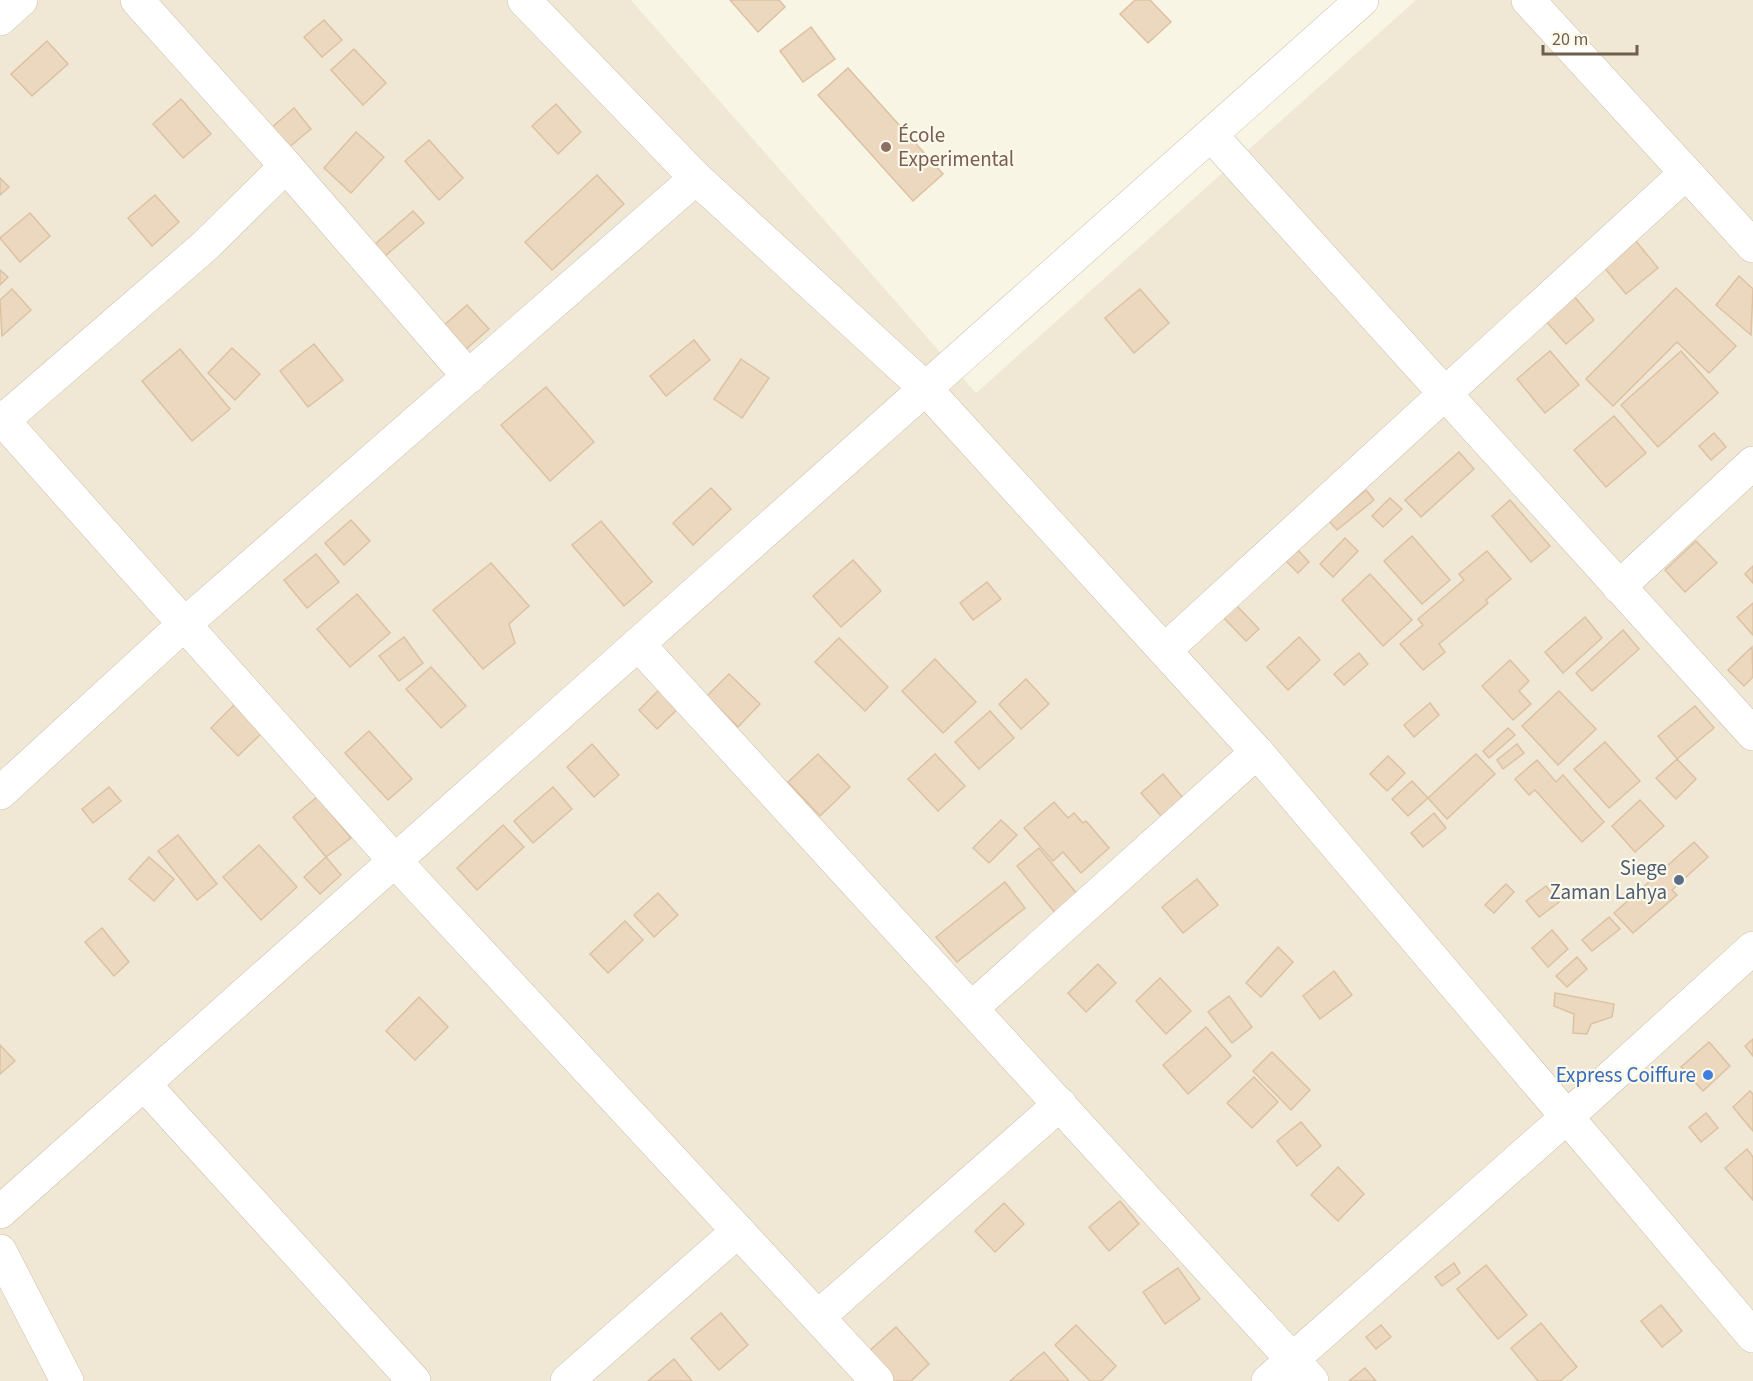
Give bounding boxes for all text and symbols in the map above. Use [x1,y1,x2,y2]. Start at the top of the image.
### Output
scale bar [1543,18,1638,56]
text: 20 m [1552,27,1588,52]
place label: École Experimental [898,120,1014,174]
marker: École Experimental [879,140,893,154]
place label: Siege Zaman Lahya [1550,853,1667,907]
marker: Siege Zaman Lahya [1672,873,1686,887]
place label: Express Coiffure [1556,1060,1696,1090]
marker: Express Coiffure [1701,1068,1715,1082]

